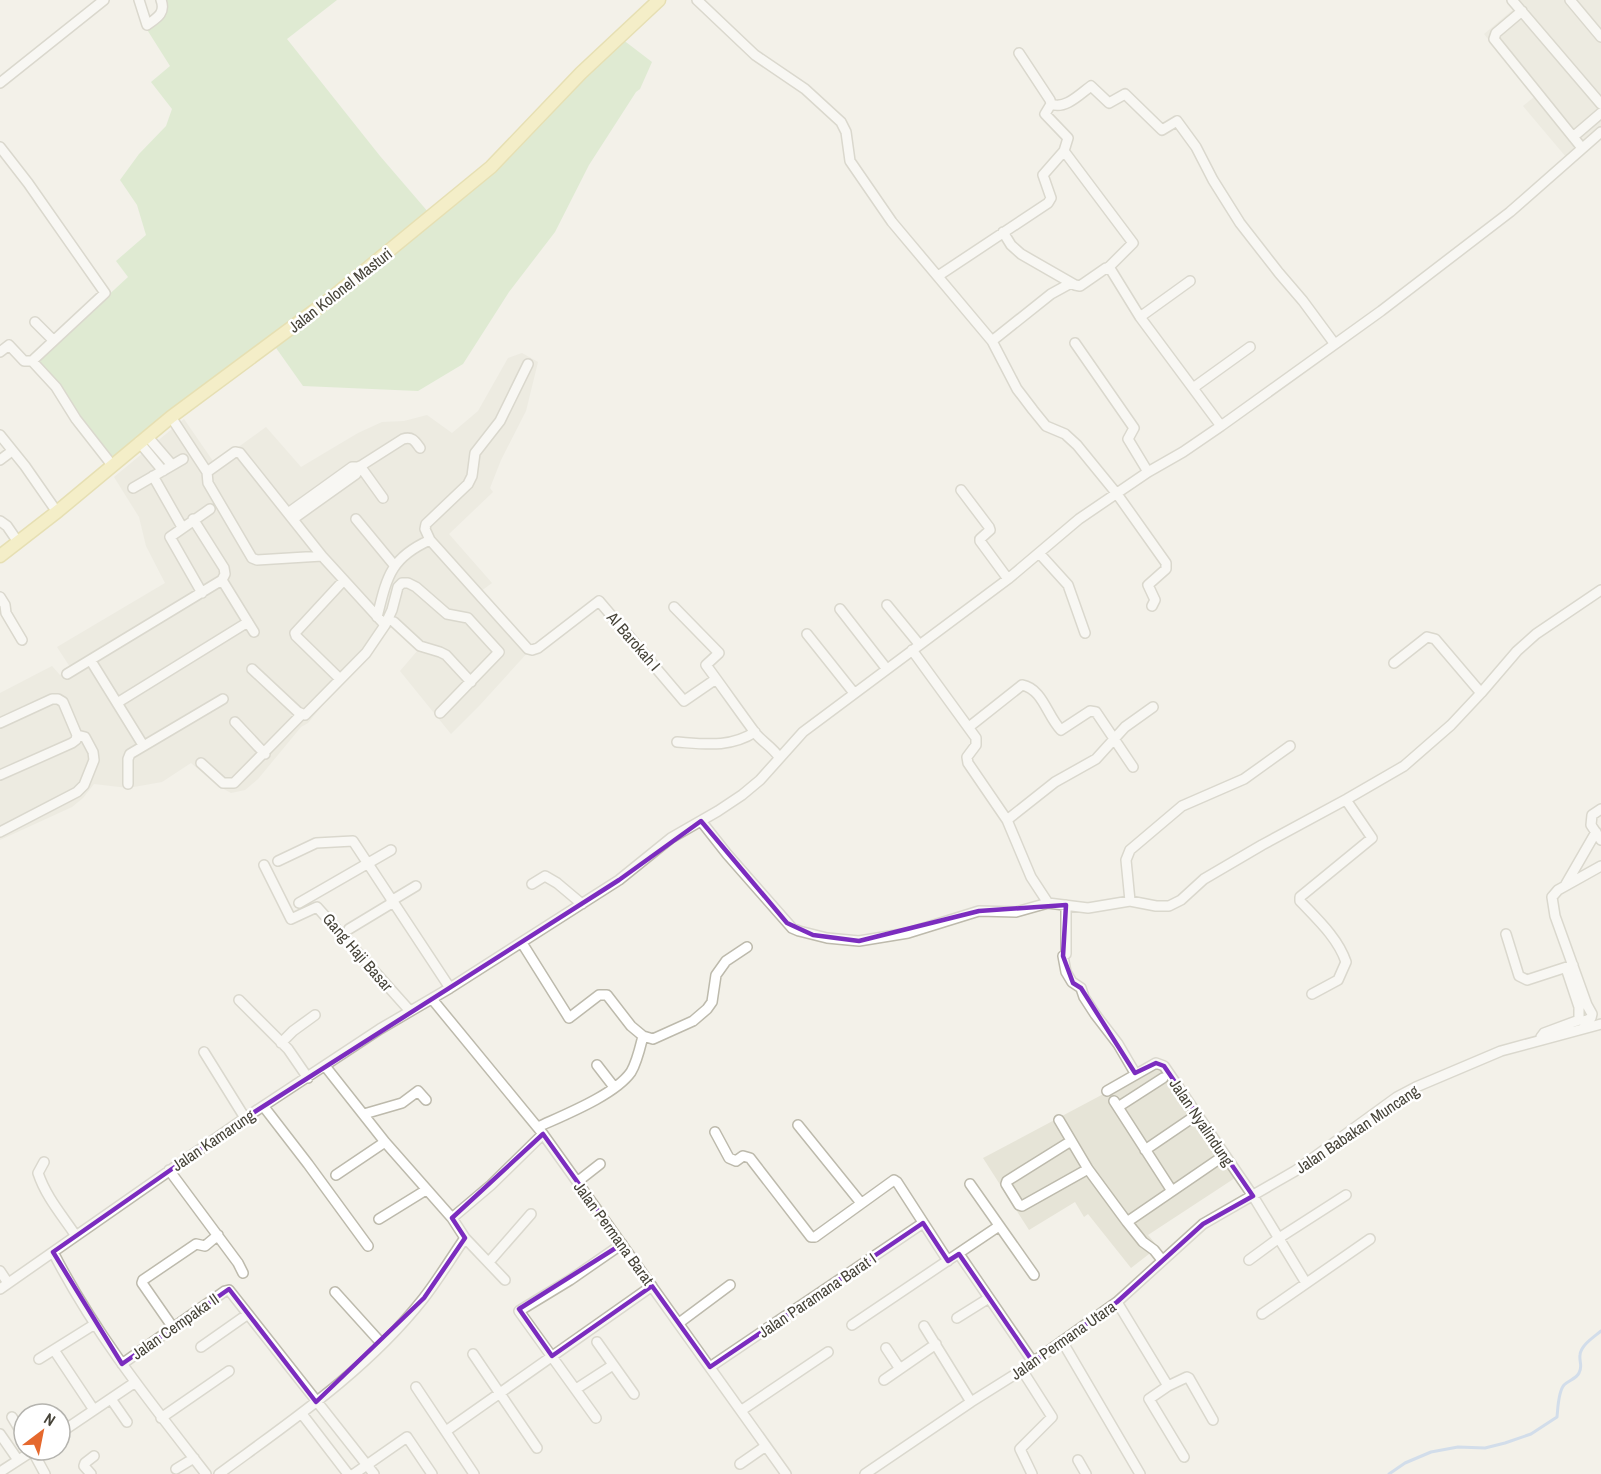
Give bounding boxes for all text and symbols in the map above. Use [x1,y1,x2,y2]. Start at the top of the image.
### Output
street label: Jalan Kolonel Masturi [284,242,396,338]
street label: Al Barokah I [602,606,666,675]
street label: Gang Haji Basar [318,908,399,996]
street label: Jalan Nyalindung [1165,1074,1240,1171]
street label: Jalan Babakan Muncang [1291,1079,1424,1178]
street label: Jalan Kamarung [167,1104,259,1176]
street label: Jalan Permana Barat [569,1177,659,1290]
street label: Jalan Paramana Barat I [754,1247,880,1343]
street label: Jalan Cempaka II [127,1288,223,1364]
street label: Jalan Permana Utara [1006,1295,1121,1385]
north arrow [12,1402,72,1462]
text: N [40,1407,60,1431]

